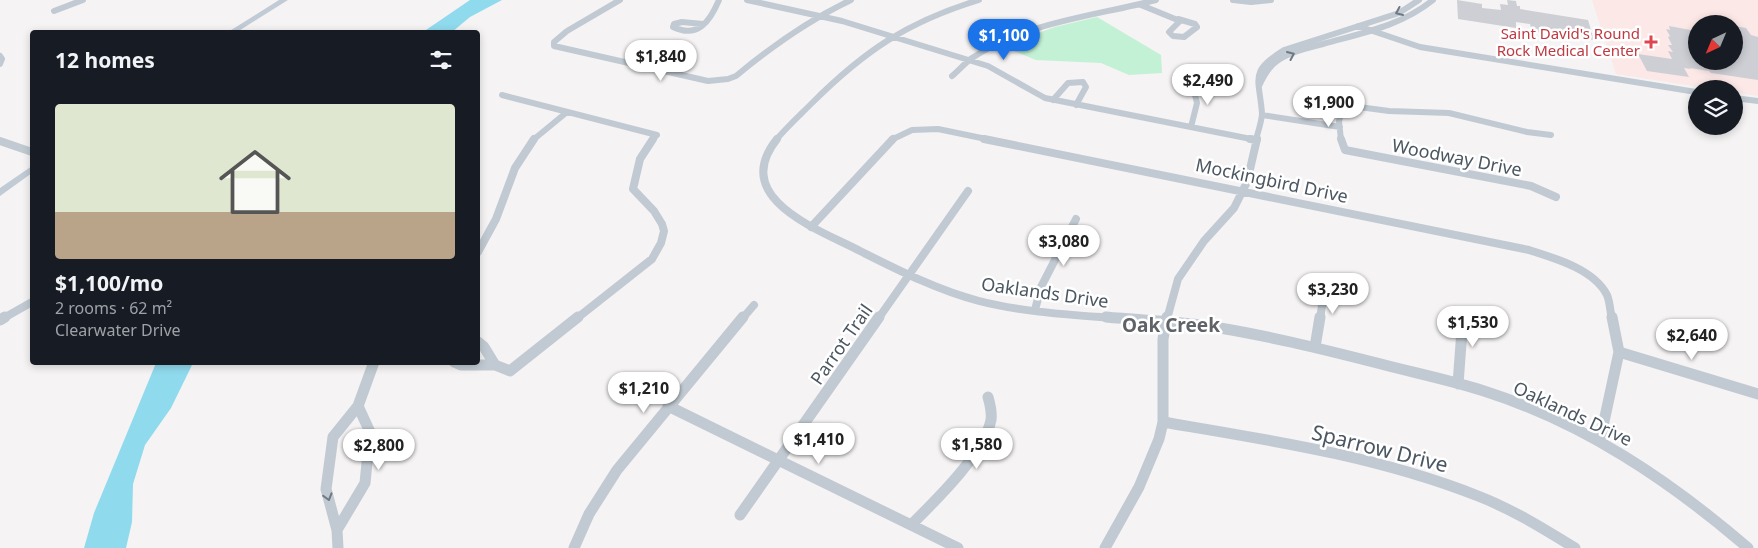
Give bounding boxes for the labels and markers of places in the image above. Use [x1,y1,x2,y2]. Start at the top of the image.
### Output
pin: $1,100 [963,18,1045,61]
place label: Saint David's Round Rock Medical Center [1497,23,1640,60]
marker: Saint David's Round Rock Medical Center [1644,35,1658,49]
pin: $1,840 [620,39,702,82]
pin: $2,490 [1167,64,1249,106]
pin: $1,900 [1288,86,1370,128]
pin: $3,080 [1023,224,1105,267]
pin: $3,230 [1292,272,1374,315]
pin: $1,530 [1432,306,1514,348]
pin: $2,640 [1651,318,1733,361]
pin: $1,210 [603,372,685,414]
pin: $1,410 [778,422,860,465]
pin: $2,800 [338,428,420,471]
pin: $1,580 [936,428,1018,470]

